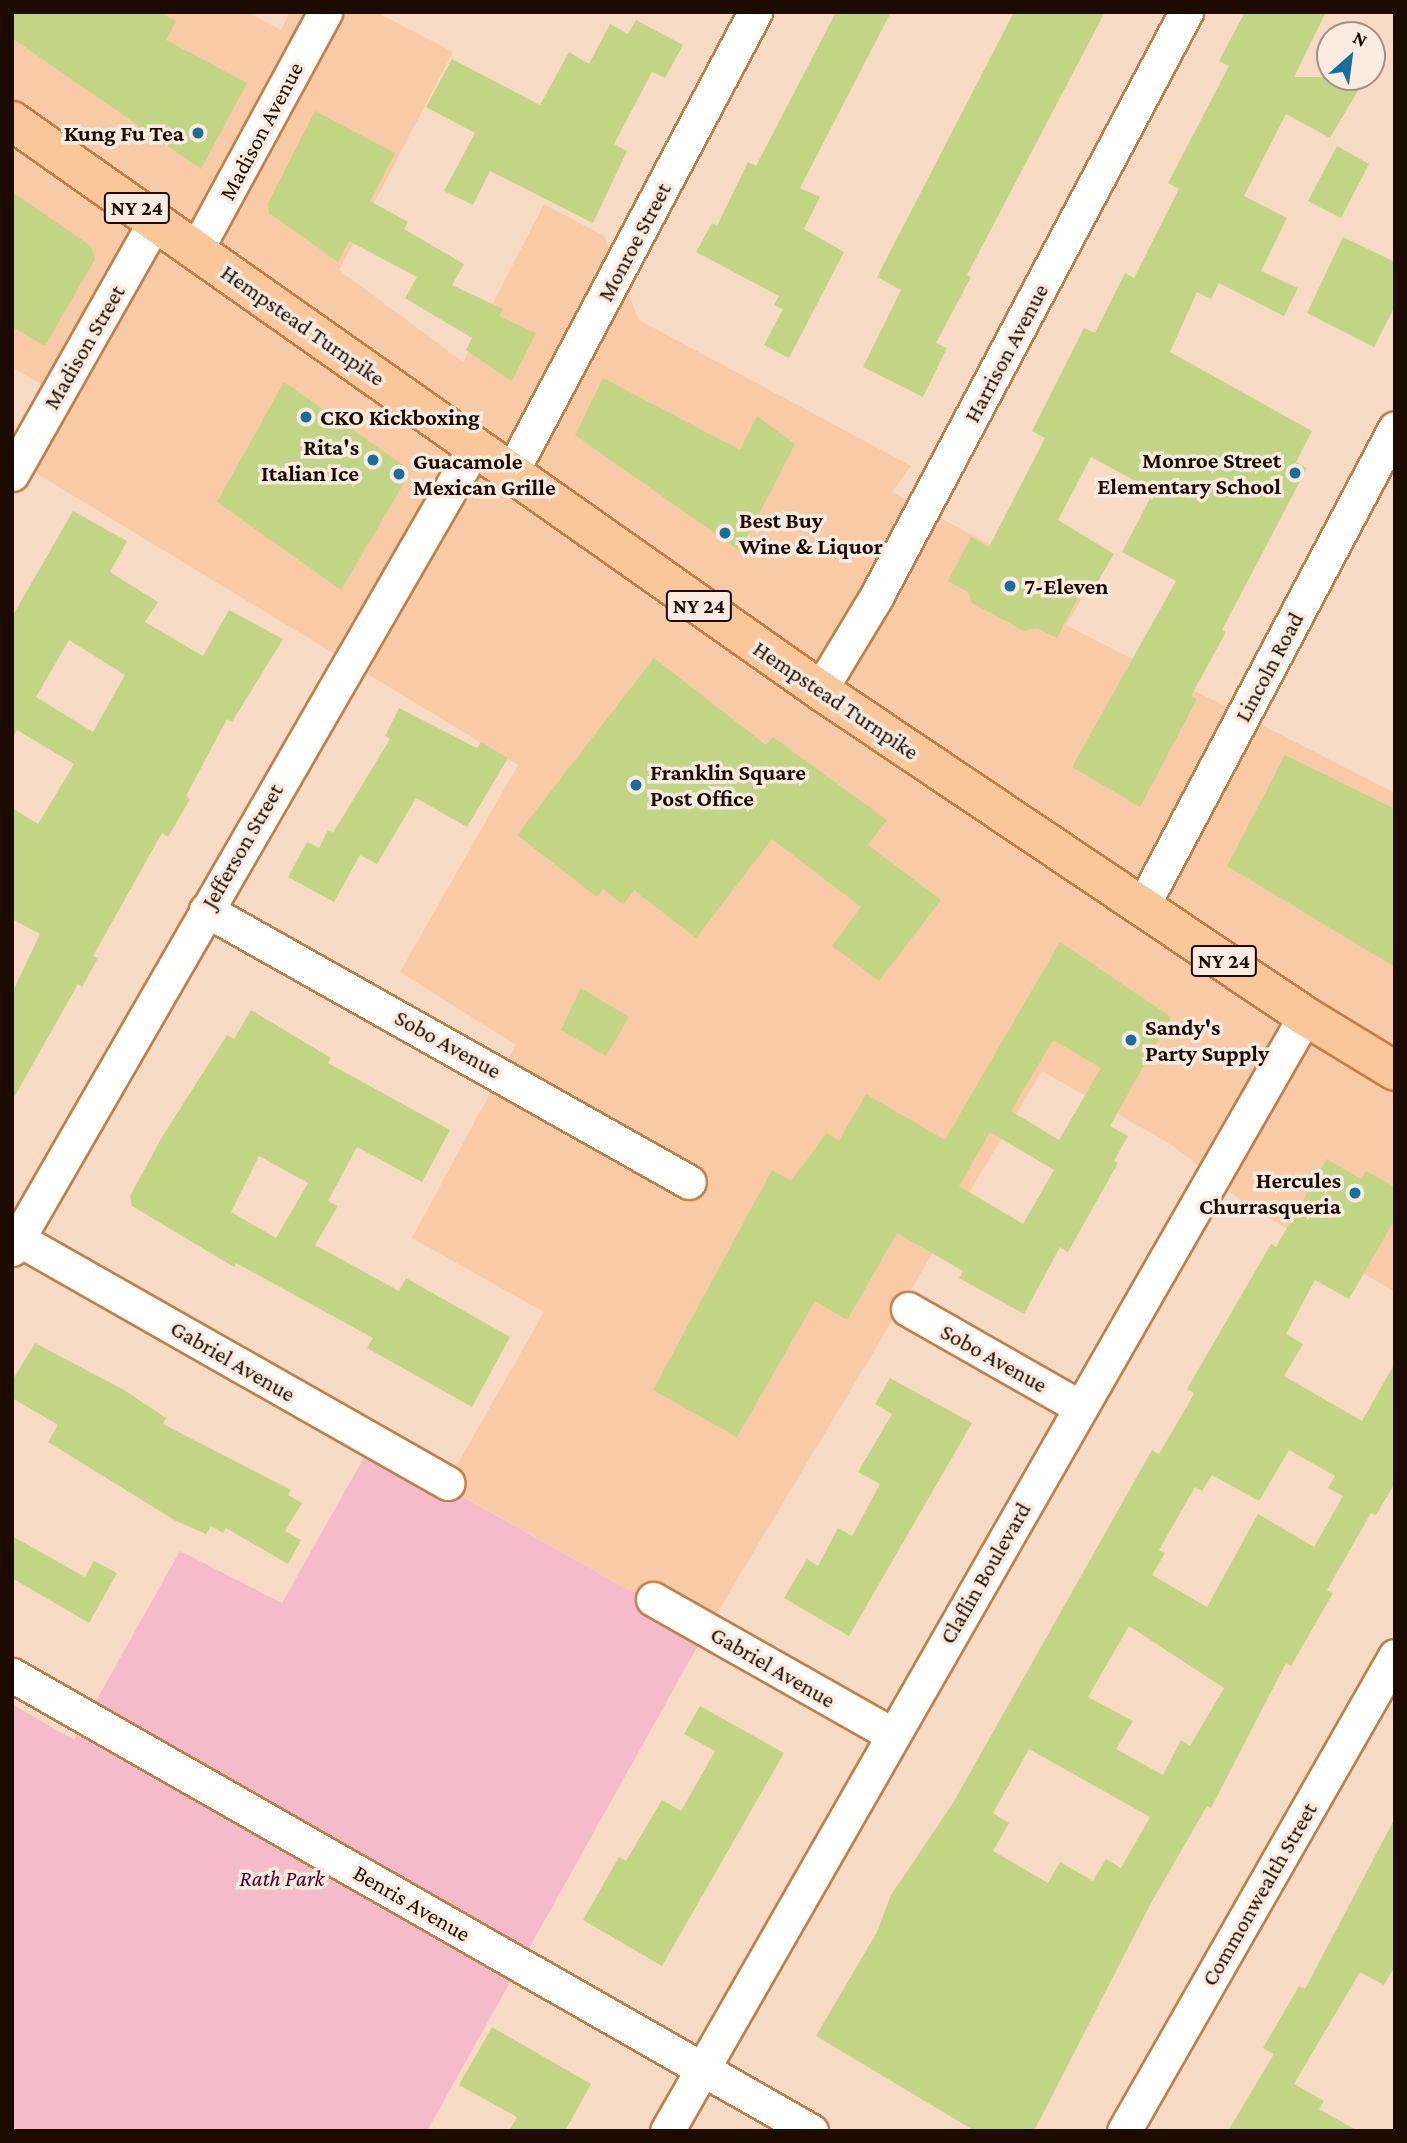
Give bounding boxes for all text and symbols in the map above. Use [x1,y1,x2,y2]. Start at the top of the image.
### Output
north arrow [1316,21,1386,91]
text: N [1349,26,1371,51]
street label: Madison Avenue [213,57,309,205]
place label: Kung Fu Tea [64,119,184,147]
marker: Kung Fu Tea [190,125,206,141]
street label: Monroe Street [591,178,677,306]
road number: NY 24 [104,190,170,226]
street label: Hempstead Turnpike [216,258,390,392]
street label: Harrison Avenue [958,279,1054,427]
street label: Madison Street [37,280,131,414]
place label: CKO Kickboxing [320,403,480,431]
marker: CKO Kickboxing [298,409,314,425]
place label: Rita's Italian Ice [261,433,359,487]
place label: Monroe Street Elementary School [1097,446,1281,500]
place label: Guacamole Mexican Grille [413,447,556,501]
marker: Rita's Italian Ice [365,452,381,468]
marker: Monroe Street Elementary School [1287,465,1303,481]
marker: Guacamole Mexican Grille [391,466,407,482]
place label: Best Buy Wine & Liquor [739,506,883,560]
marker: Best Buy Wine & Liquor [717,525,733,541]
place label: 7-Eleven [1024,572,1109,600]
marker: 7-Eleven [1002,578,1018,594]
road number: NY 24 [666,588,732,624]
street label: Lincoln Road [1229,608,1309,726]
street label: Hempstead Turnpike [748,634,924,766]
place label: Franklin Square Post Office [650,758,806,812]
marker: Franklin Square Post Office [628,777,644,793]
street label: Jefferson Street [195,779,289,913]
road number: NY 24 [1191,944,1257,978]
street label: Sobo Avenue [390,1003,506,1085]
place label: Sandy's Party Supply [1145,1013,1269,1067]
marker: Sandy's Party Supply [1123,1032,1139,1048]
place label: Hercules Churrasqueria [1199,1166,1341,1220]
marker: Hercules Churrasqueria [1347,1185,1363,1201]
street label: Gabriel Avenue [166,1314,300,1408]
street label: Sobo Avenue [936,1317,1052,1399]
street label: Claflin Boulevard [933,1497,1037,1649]
street label: Gabriel Avenue [706,1620,840,1714]
street label: Commonwealth Street [1195,1797,1323,1991]
street label: Benris Avenue [349,1858,475,1948]
park label: Rath Park [239,1864,325,1892]

